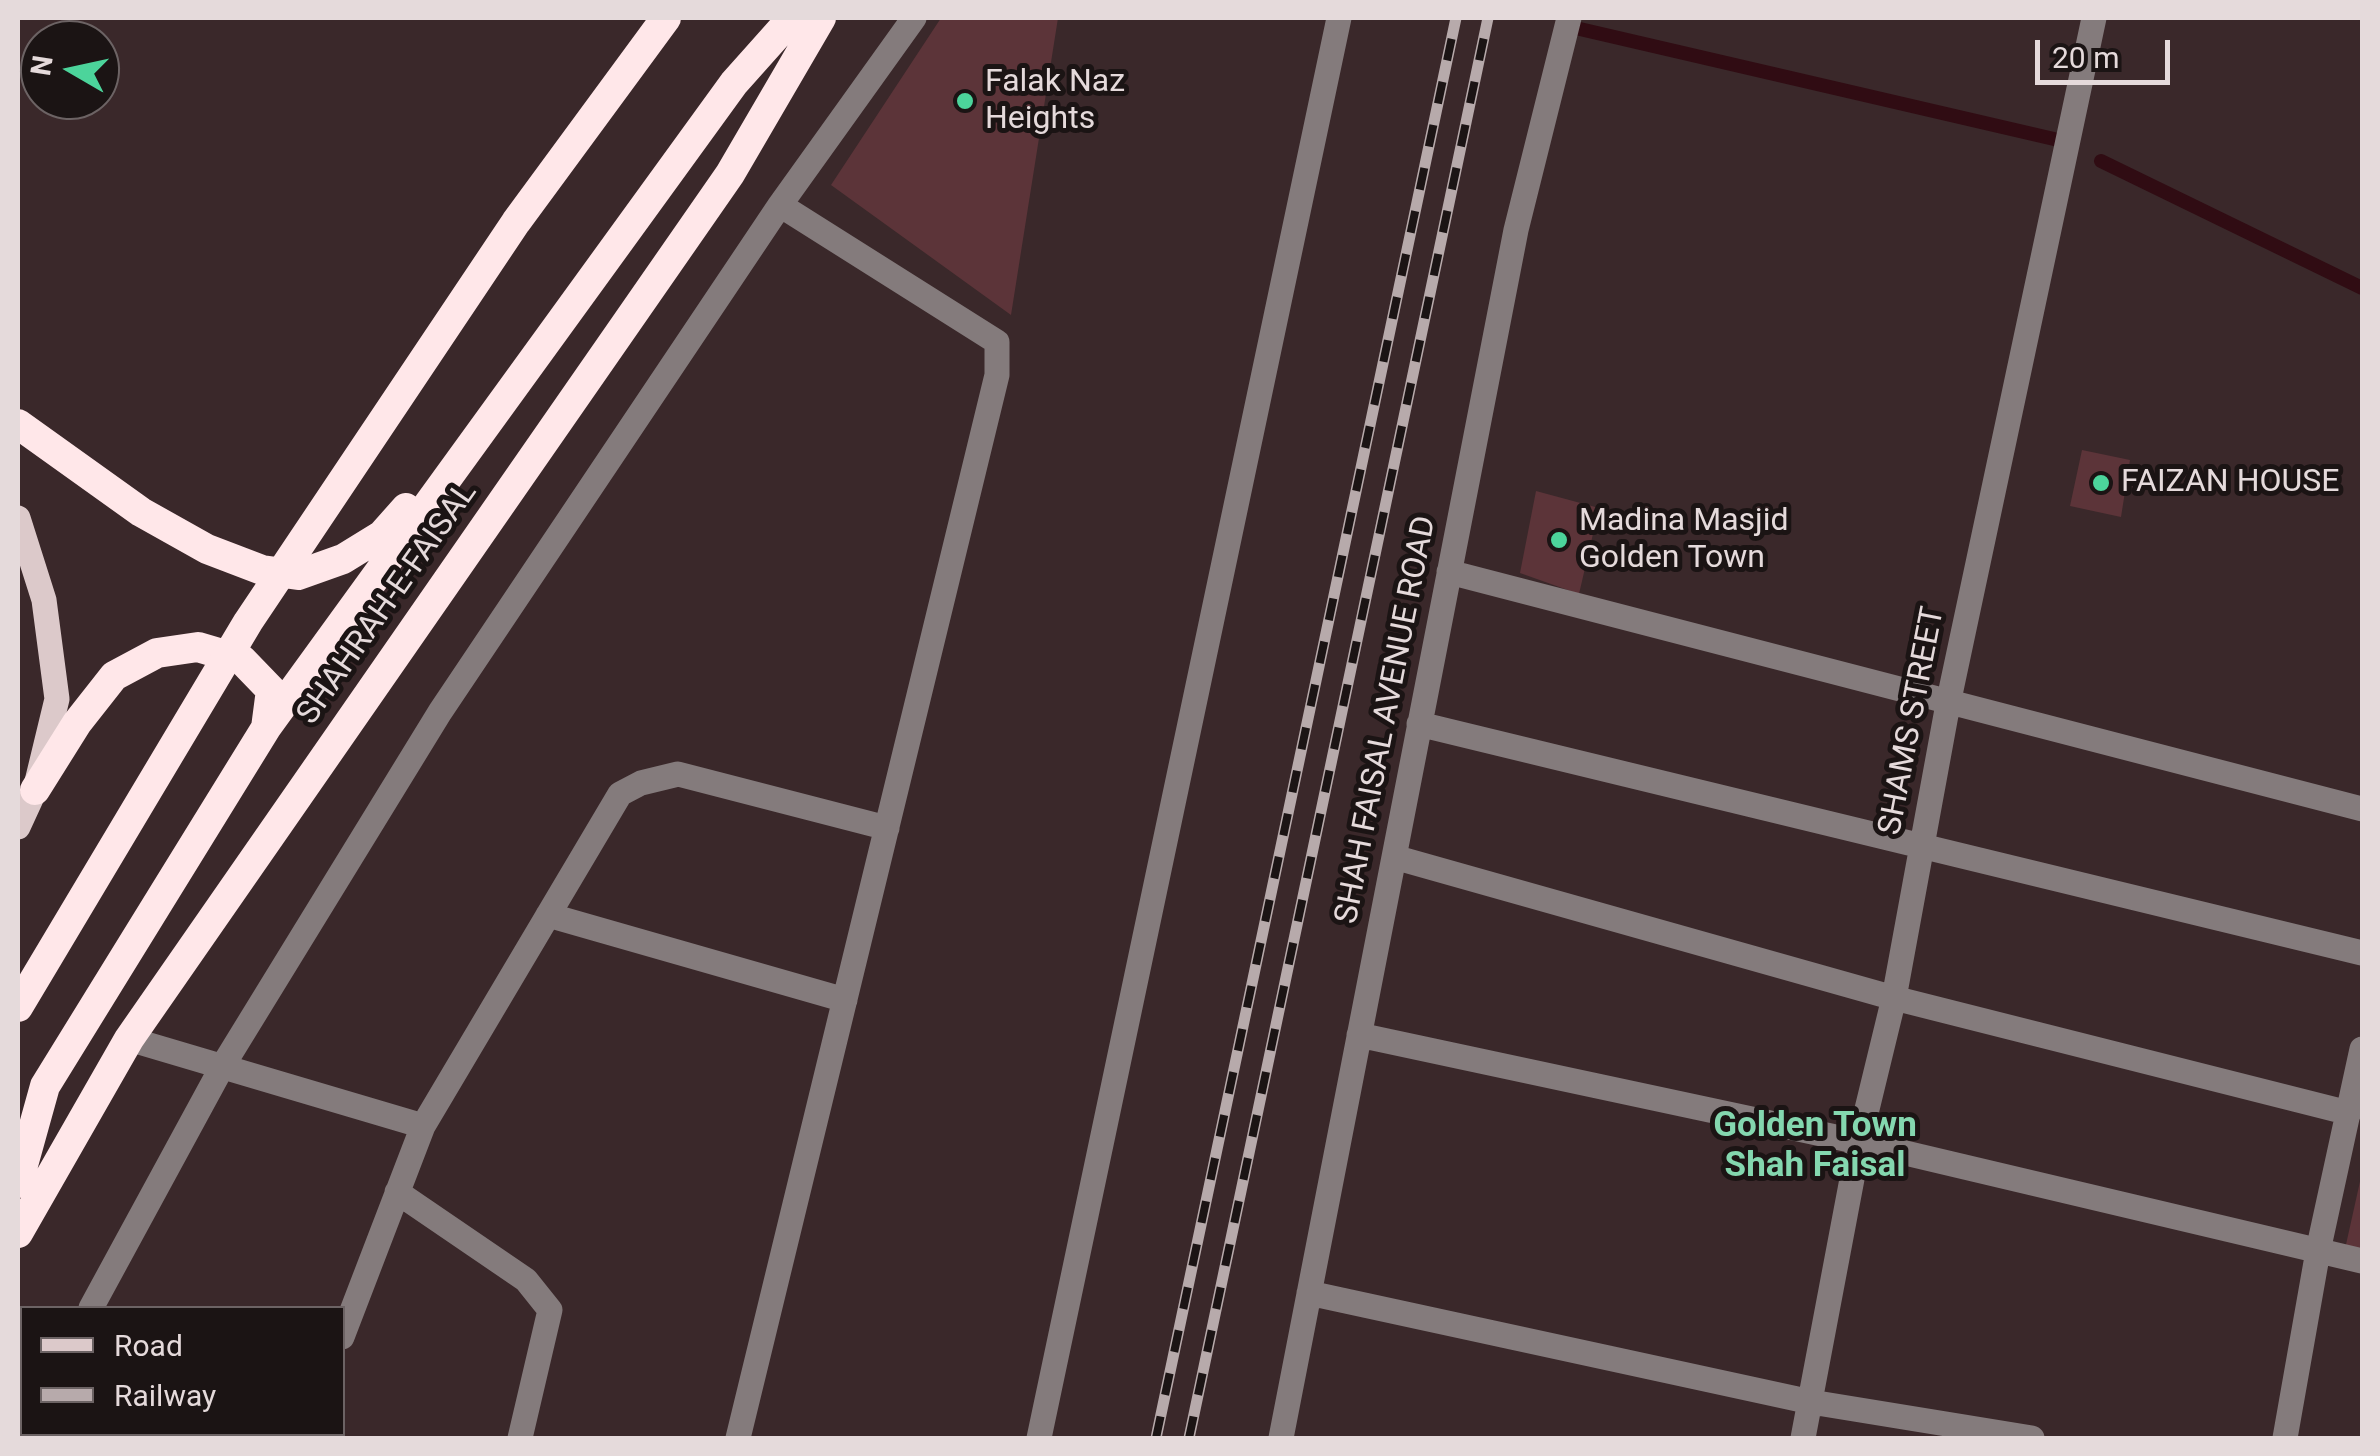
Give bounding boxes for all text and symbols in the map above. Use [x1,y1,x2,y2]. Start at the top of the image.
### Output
north arrow [20,20,120,120]
scale bar [2040,20,2175,82]
text: 20 m [2052,40,2119,75]
text: N [24,53,60,78]
place label: Falak Naz Heights [985,64,1125,139]
marker: Falak Naz Heights [954,90,976,112]
place label: FAIZAN HOUSE [2121,464,2339,502]
marker: FAIZAN HOUSE [2090,472,2112,494]
street label: SHAHRAH-E-FAISAL [290,476,486,732]
place label: Madina Masjid Golden Town [1579,503,1789,578]
street label: SHAH FAISAL AVENUE ROAD [1329,513,1445,927]
marker: Madina Masjid Golden Town [1548,529,1570,551]
street label: SHAMS STREET [1872,604,1954,838]
district label: Golden Town Shah Faisal [1713,1106,1917,1188]
legend [20,1306,345,1436]
text: Road [114,1328,183,1363]
text: Railway [114,1378,216,1413]

